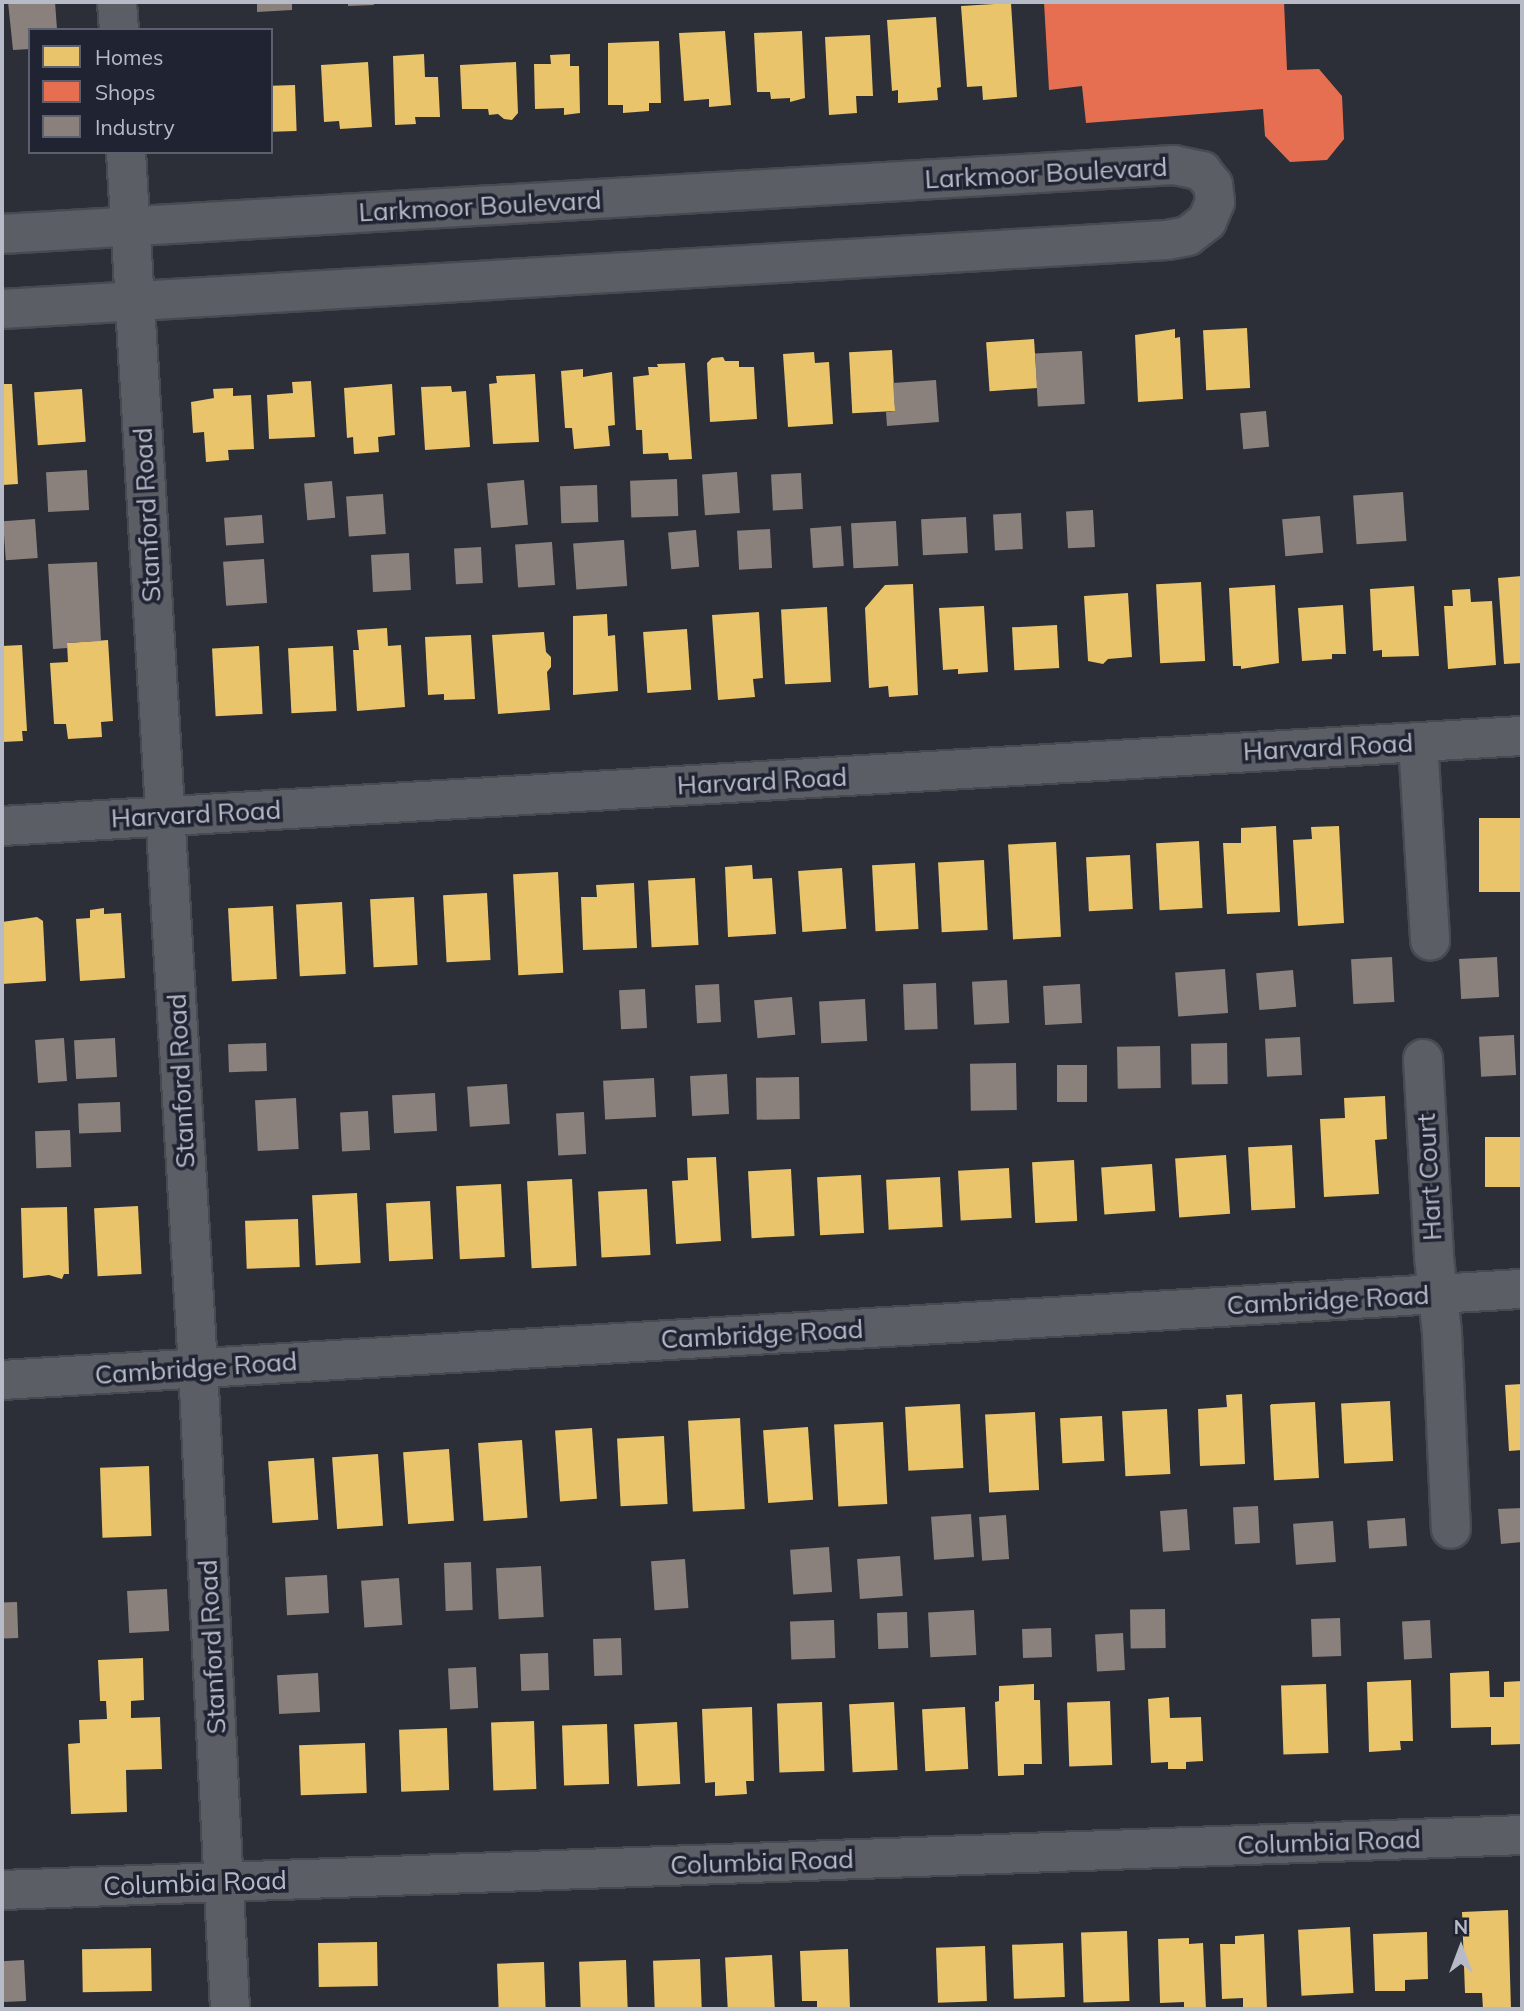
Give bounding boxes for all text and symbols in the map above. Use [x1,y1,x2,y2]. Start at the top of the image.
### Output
legend [28,28,273,154]
text: Homes [95,44,163,70]
text: Shops [95,79,155,105]
text: Industry [95,114,175,140]
street label: Larkmoor Boulevard [924,151,1168,195]
street label: Larkmoor Boulevard [358,184,602,228]
street label: Stanford Road [127,427,167,603]
street label: Harvard Road [1242,727,1414,767]
street label: Harvard Road [676,761,848,801]
street label: Harvard Road [110,794,282,834]
street label: Stanford Road [161,993,201,1169]
street label: Hart Court [1410,1113,1448,1241]
street label: Cambridge Road [1226,1279,1430,1321]
street label: Cambridge Road [660,1313,864,1355]
street label: Cambridge Road [94,1345,298,1391]
street label: Stanford Road [192,1559,232,1735]
street label: Columbia Road [1237,1823,1421,1861]
street label: Columbia Road [670,1843,854,1881]
street label: Columbia Road [103,1864,287,1902]
north arrow [1426,1913,1496,1983]
text: N [1454,1915,1468,1939]

